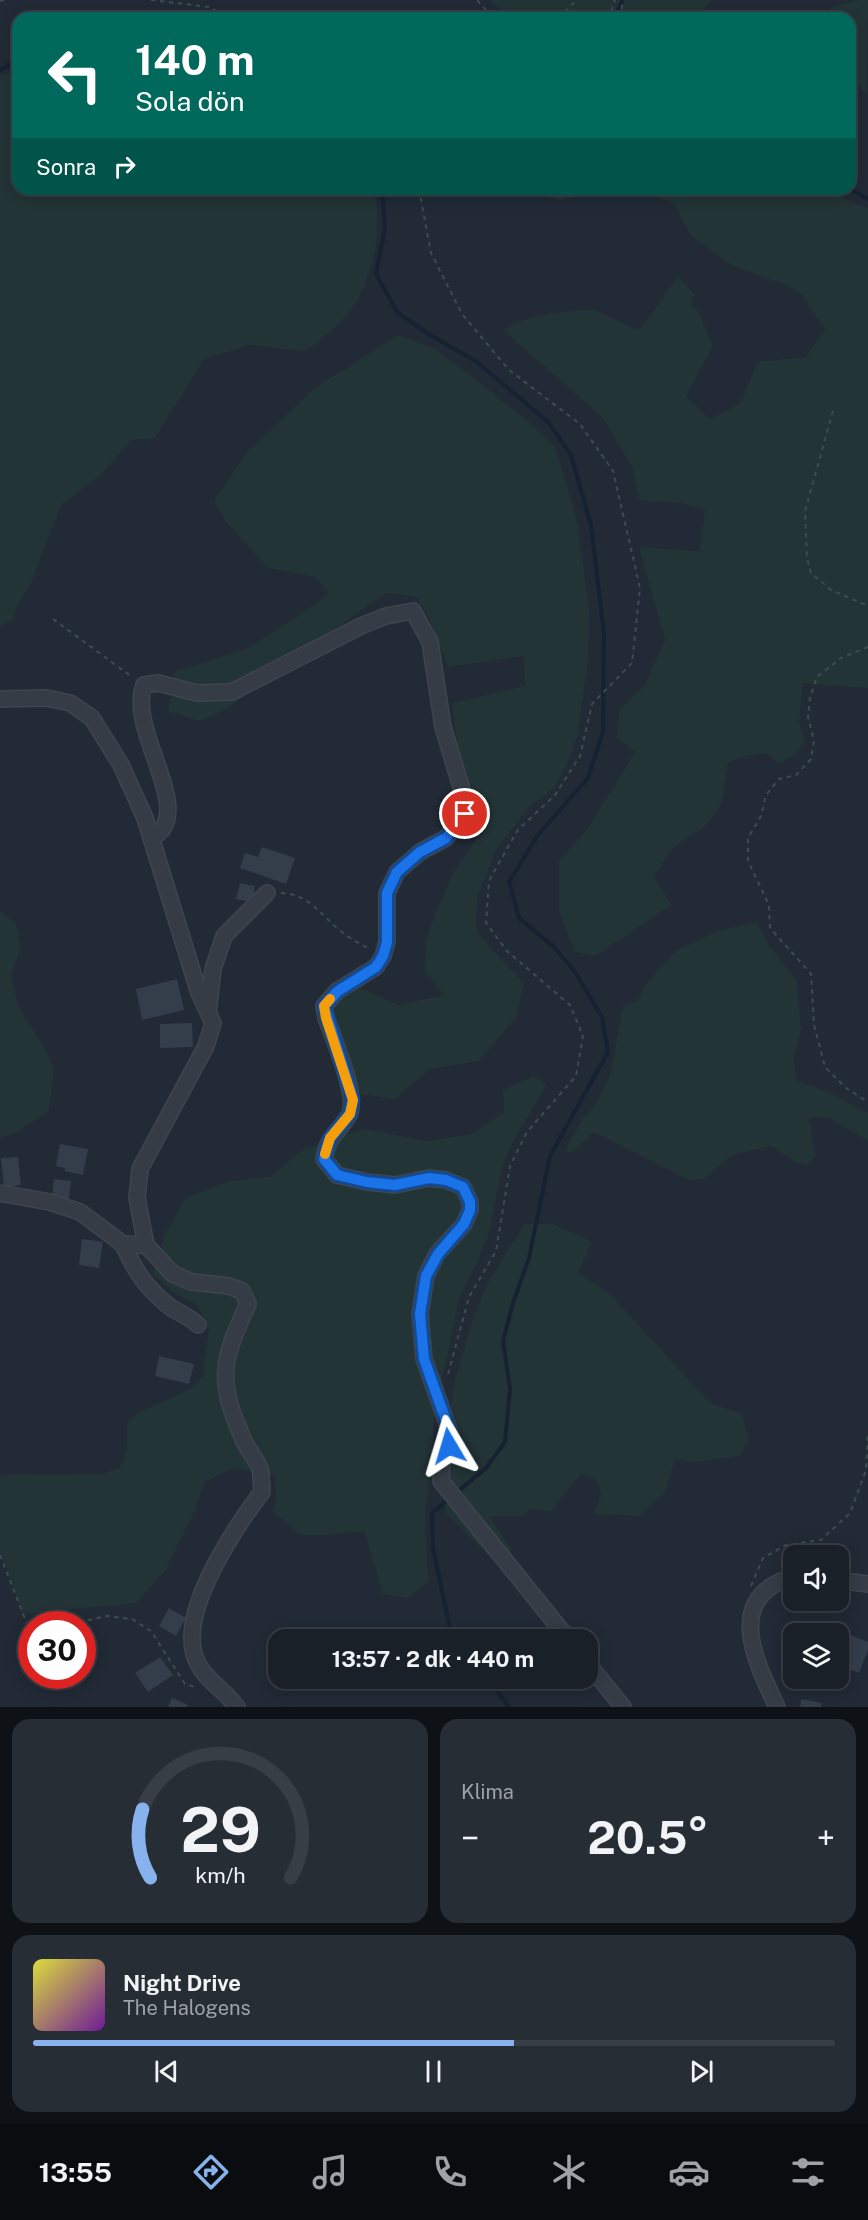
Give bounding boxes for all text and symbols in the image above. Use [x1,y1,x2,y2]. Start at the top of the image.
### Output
text: 140 m [135,35,255,84]
icon: left [36,36,114,114]
text: Sola dön [135,85,245,117]
icon: right [108,150,141,183]
text: Sonra [36,154,96,180]
pin [439,788,490,839]
icon: arrive [448,797,481,830]
position arrow [417,1414,481,1478]
map controls [783,1545,849,1689]
button: sound [783,1545,849,1611]
speed limit sign: 30 [18,1611,96,1689]
button: layers [783,1623,849,1689]
text: 13:57 · 2 dk · 440 m [332,1646,534,1672]
text: Klima [461,1780,514,1804]
text: 29 [180,1793,260,1866]
text: 20.5° [587,1811,709,1864]
text: − [461,1819,479,1857]
text: + [817,1819,835,1857]
text: km/h [195,1863,245,1888]
text: Night Drive [123,1970,241,1996]
text: The Halogens [123,1996,251,2020]
icon: previous [150,2055,183,2088]
icon: pause [417,2055,450,2088]
icon: next [685,2055,718,2088]
icon: directions [190,2151,232,2193]
icon: music [309,2151,351,2193]
icon: phone [429,2151,471,2193]
icon: climate [548,2151,590,2193]
icon: car [668,2151,710,2193]
icon: filters [787,2151,829,2193]
text: 13:55 [39,2156,112,2188]

